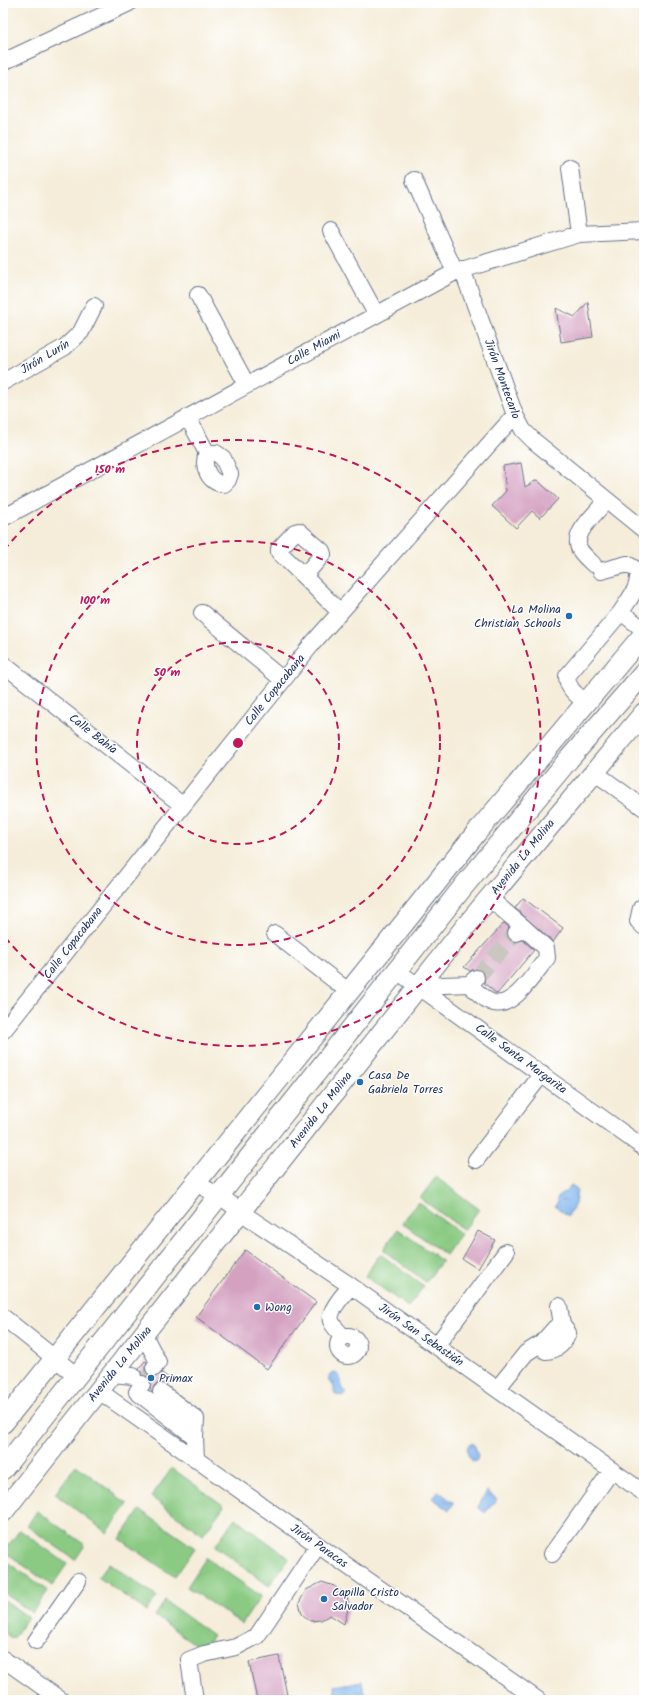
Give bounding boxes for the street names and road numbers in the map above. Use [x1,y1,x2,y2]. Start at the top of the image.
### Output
street label: Calle Miami [283,325,346,371]
street label: Jirón Lurín [17,335,73,379]
street label: Jirón Montecarlo [479,336,525,422]
street label: Calle Copacabana [240,650,310,730]
street label: Calle Bahía [65,709,122,759]
street label: Avenida La Molina [486,815,560,899]
street label: Calle Copacabana [38,902,108,983]
street label: Calle Santa Margarita [471,1019,571,1099]
street label: Avenida La Molina [285,1067,357,1153]
street label: Jirón San Sebastián [374,1298,468,1372]
street label: Avenida La Molina [83,1322,157,1406]
street label: Jirón Paracas [286,1519,352,1573]

